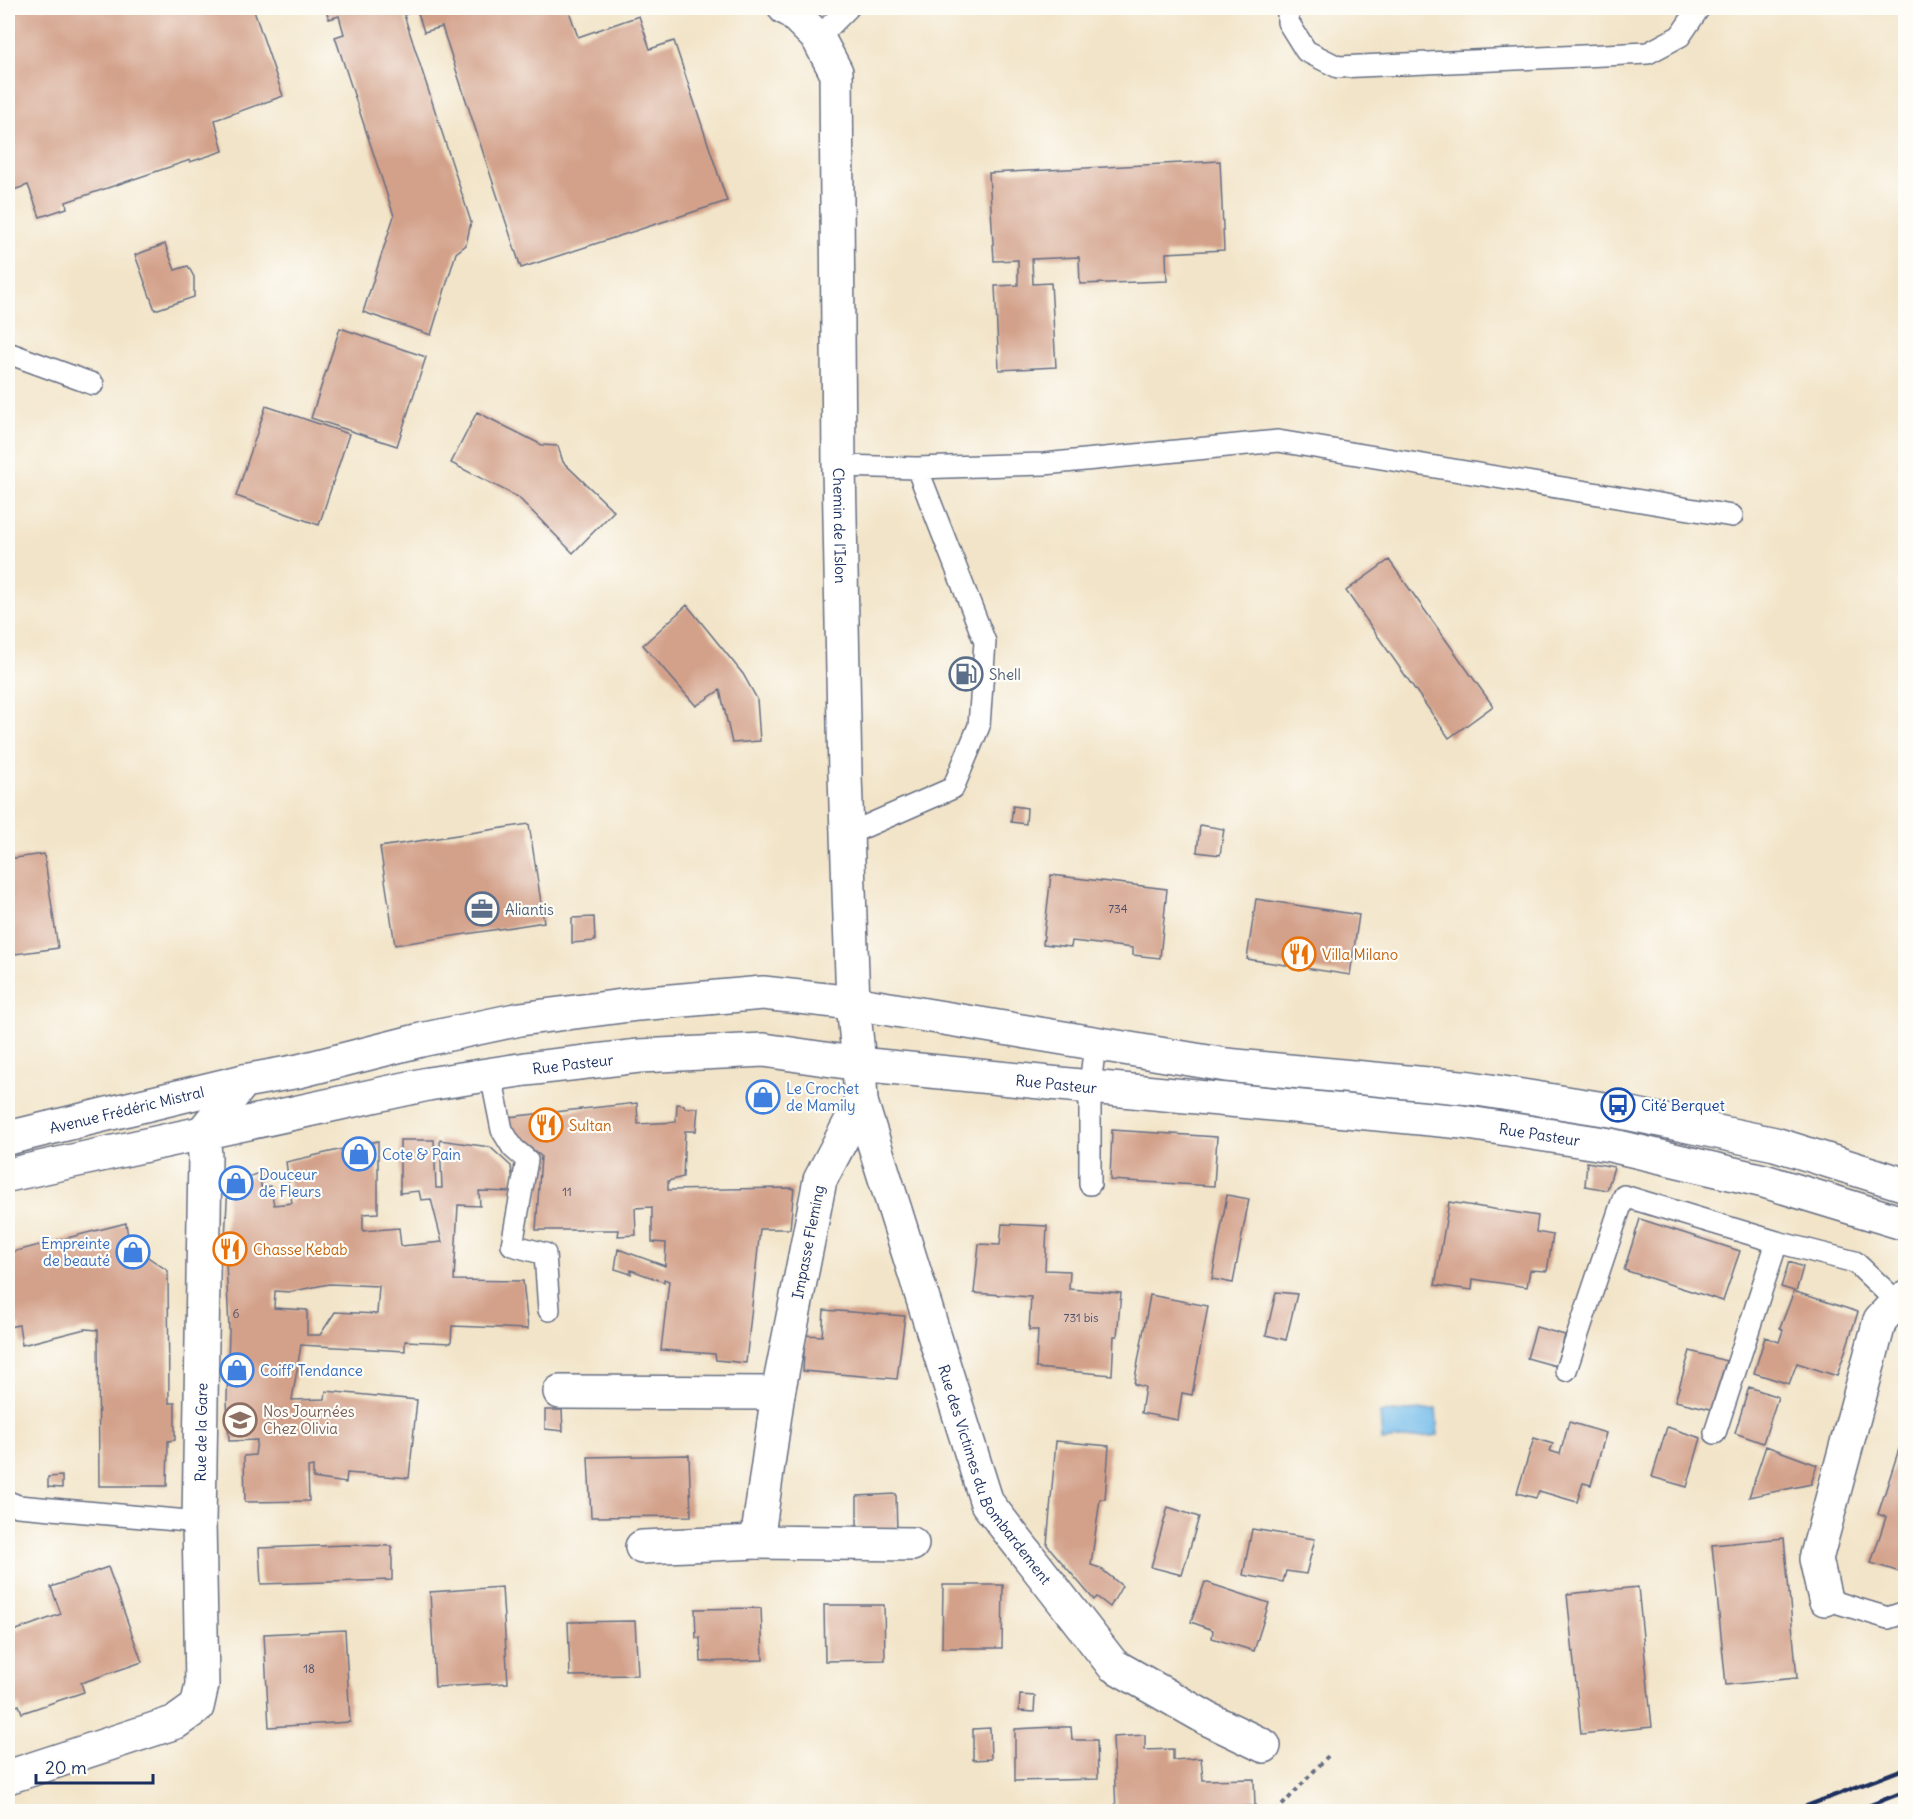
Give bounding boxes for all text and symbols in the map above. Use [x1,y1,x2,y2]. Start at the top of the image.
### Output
street label: Chemin de l'Islon [830,467,851,584]
fuel station icon: Shell [948,656,984,692]
place label: Shell [989,665,1021,684]
office icon: Aliantis [464,891,500,927]
place label: Aliantis [505,900,554,919]
house number: 734 [1108,901,1128,916]
restaurant icon: Villa Milano [1281,936,1317,972]
place label: Villa Milano [1322,945,1398,964]
street label: Rue Pasteur [531,1050,614,1078]
street label: Rue Pasteur [1015,1070,1098,1097]
shop icon: Le Crochet de Mamily [745,1079,781,1115]
place label: Le Crochet de Mamily [786,1079,859,1115]
street label: Avenue Frédéric Mistral [47,1082,206,1137]
bus stop icon: Cité Berquet [1600,1087,1636,1123]
place label: Cité Berquet [1641,1096,1725,1115]
restaurant icon: Sultan [528,1107,564,1143]
place label: Sultan [569,1116,612,1135]
street label: Rue Pasteur [1498,1118,1581,1150]
shop icon: Cote & Pain [341,1136,377,1172]
place label: Cote & Pain [382,1145,461,1164]
shop icon: Douceur de Fleurs [218,1165,254,1201]
place label: Douceur de Fleurs [259,1165,321,1201]
street label: Impasse Fleming [788,1183,828,1301]
house number: 11 [562,1184,572,1199]
restaurant icon: Chasse Kebab [212,1231,248,1267]
place label: Empreinte de beauté [41,1234,110,1270]
shop icon: Empreinte de beauté [115,1234,151,1270]
place label: Chasse Kebab [253,1240,348,1259]
house number: 6 [233,1306,240,1321]
house number: 731 bis [1064,1310,1098,1325]
shop icon: Coiff' Tendance [219,1352,255,1388]
place label: Coiff' Tendance [260,1361,363,1380]
street label: Rue des Victimes du Bombardement [935,1362,1056,1588]
street label: Rue de la Gare [190,1383,211,1482]
school or university icon: Nos Journées Chez Olivia [222,1402,258,1438]
place label: Nos Journées Chez Olivia [263,1402,355,1438]
house number: 18 [303,1661,315,1676]
scale bar [36,1747,153,1785]
text: 20 m [45,1756,87,1779]

